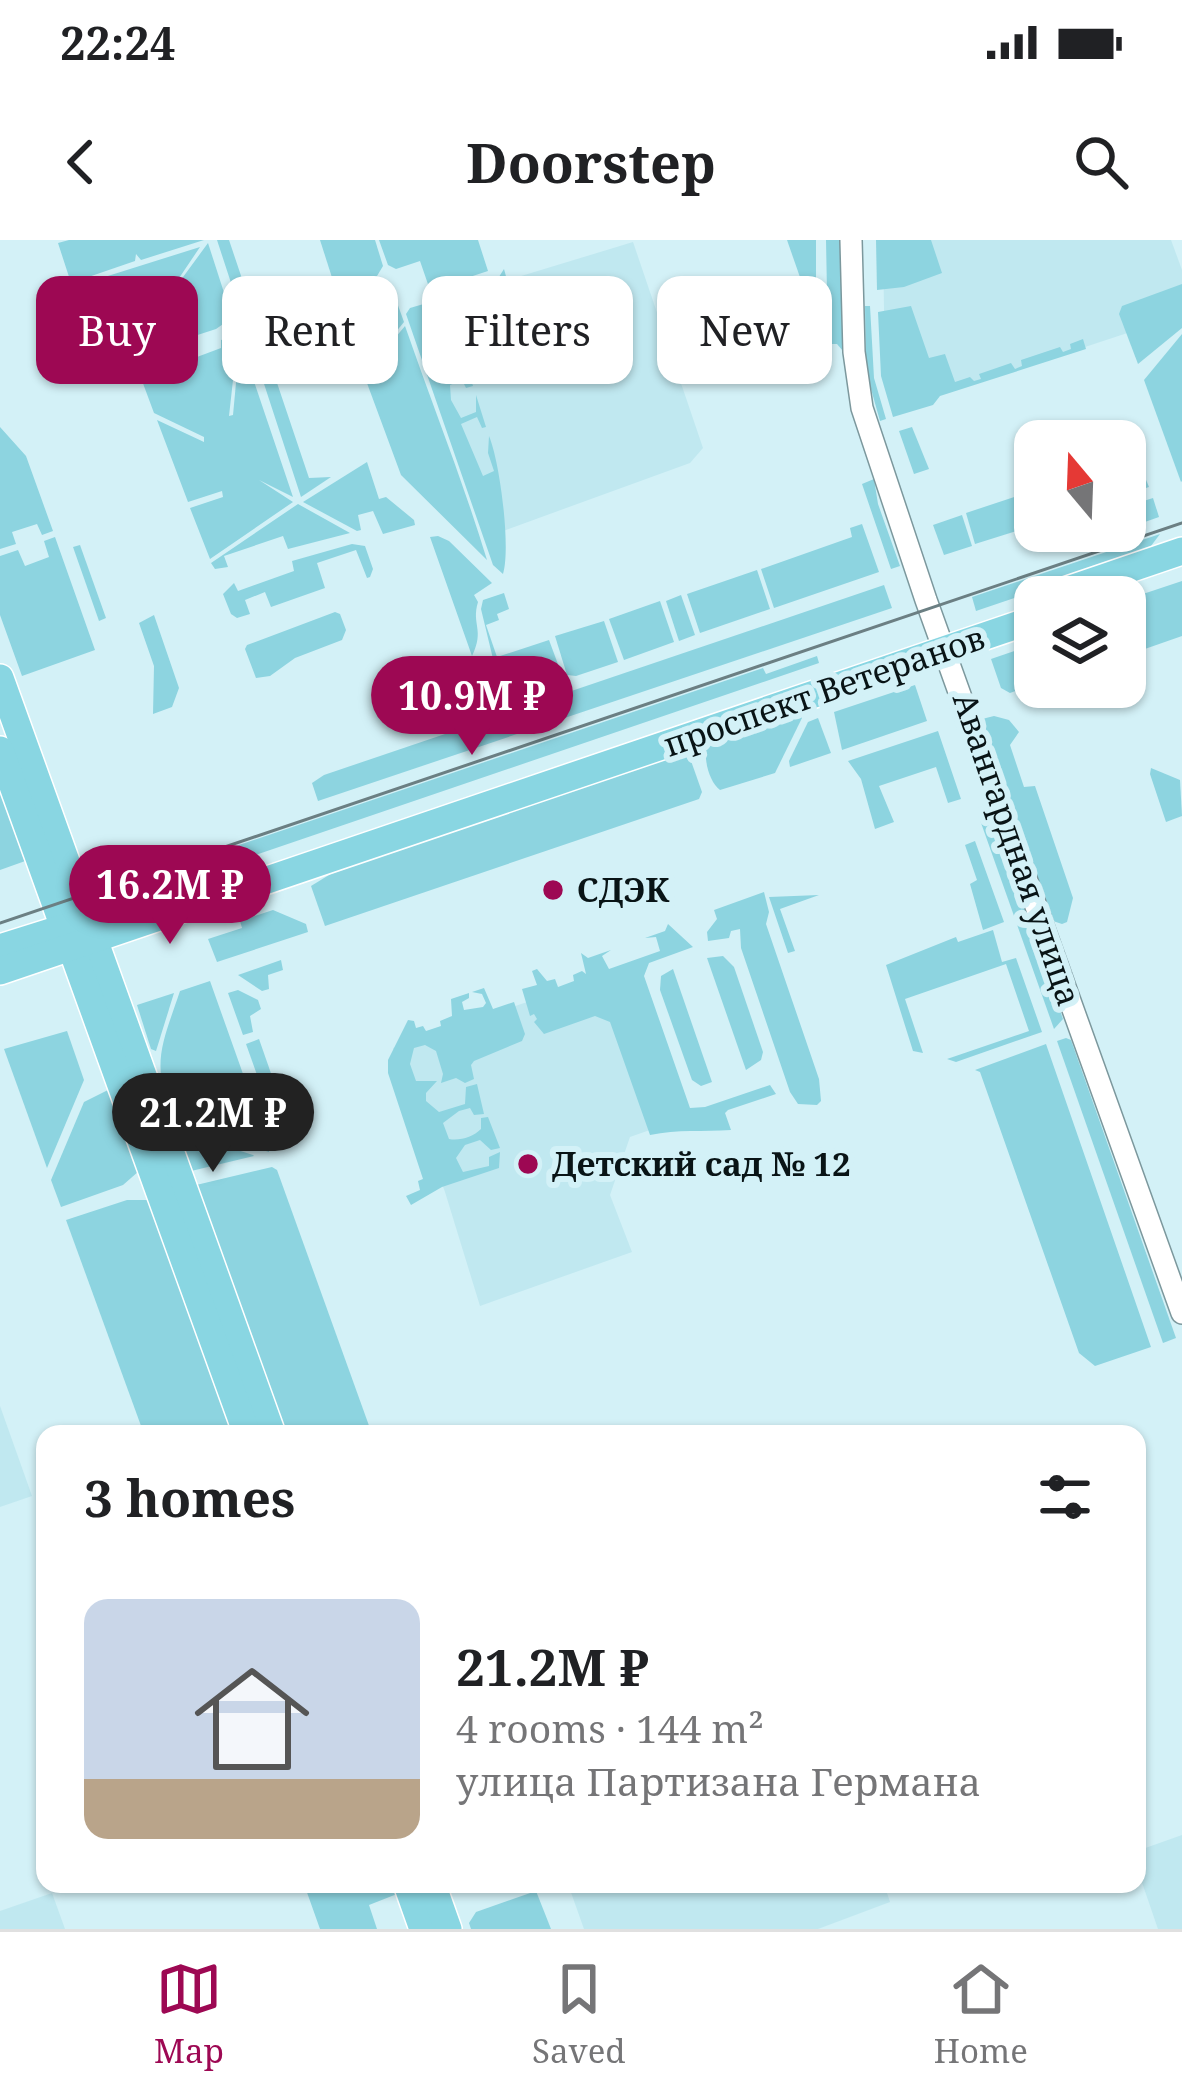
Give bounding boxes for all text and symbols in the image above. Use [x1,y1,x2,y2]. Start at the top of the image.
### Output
text: 22:24 [60,12,175,73]
text: Doorstep [466,125,716,199]
icon: back [48,129,114,195]
icon: search [1068,129,1134,195]
chip: Buy [36,276,198,384]
chip: Rent [222,276,398,384]
chip: Filters [422,276,633,384]
chip: New [657,276,832,384]
north arrow [1014,420,1146,552]
map controls [1014,420,1146,708]
button: layers [1014,576,1146,708]
street label: проспект Ветеранов [657,614,990,767]
pin: 10.9M ₽ [361,656,583,758]
text: 10.9M ₽ [398,668,546,721]
street label: Авангардная улица [943,686,1092,1011]
pin: 16.2M ₽ [59,845,281,947]
text: 16.2M ₽ [96,857,244,910]
place label: СДЭК [577,867,670,912]
marker: СДЭК [540,877,566,903]
pin: 21.2M ₽ [102,1073,324,1175]
text: 21.2M ₽ [139,1085,287,1138]
place label: Детский сад № 12 [552,1141,851,1186]
marker: Детский сад № 12 [515,1151,541,1177]
text: 3 homes [84,1462,295,1532]
icon: filters [1032,1464,1098,1530]
text: 21.2M ₽ [456,1631,649,1701]
icon: home [180,1647,324,1791]
text: 4 rooms · 144 m² [456,1701,764,1754]
text: улица Партизана Германа [456,1754,981,1807]
tab: Map [154,1956,224,2073]
tab: Saved [532,1956,626,2073]
tab: Home [934,1956,1028,2073]

